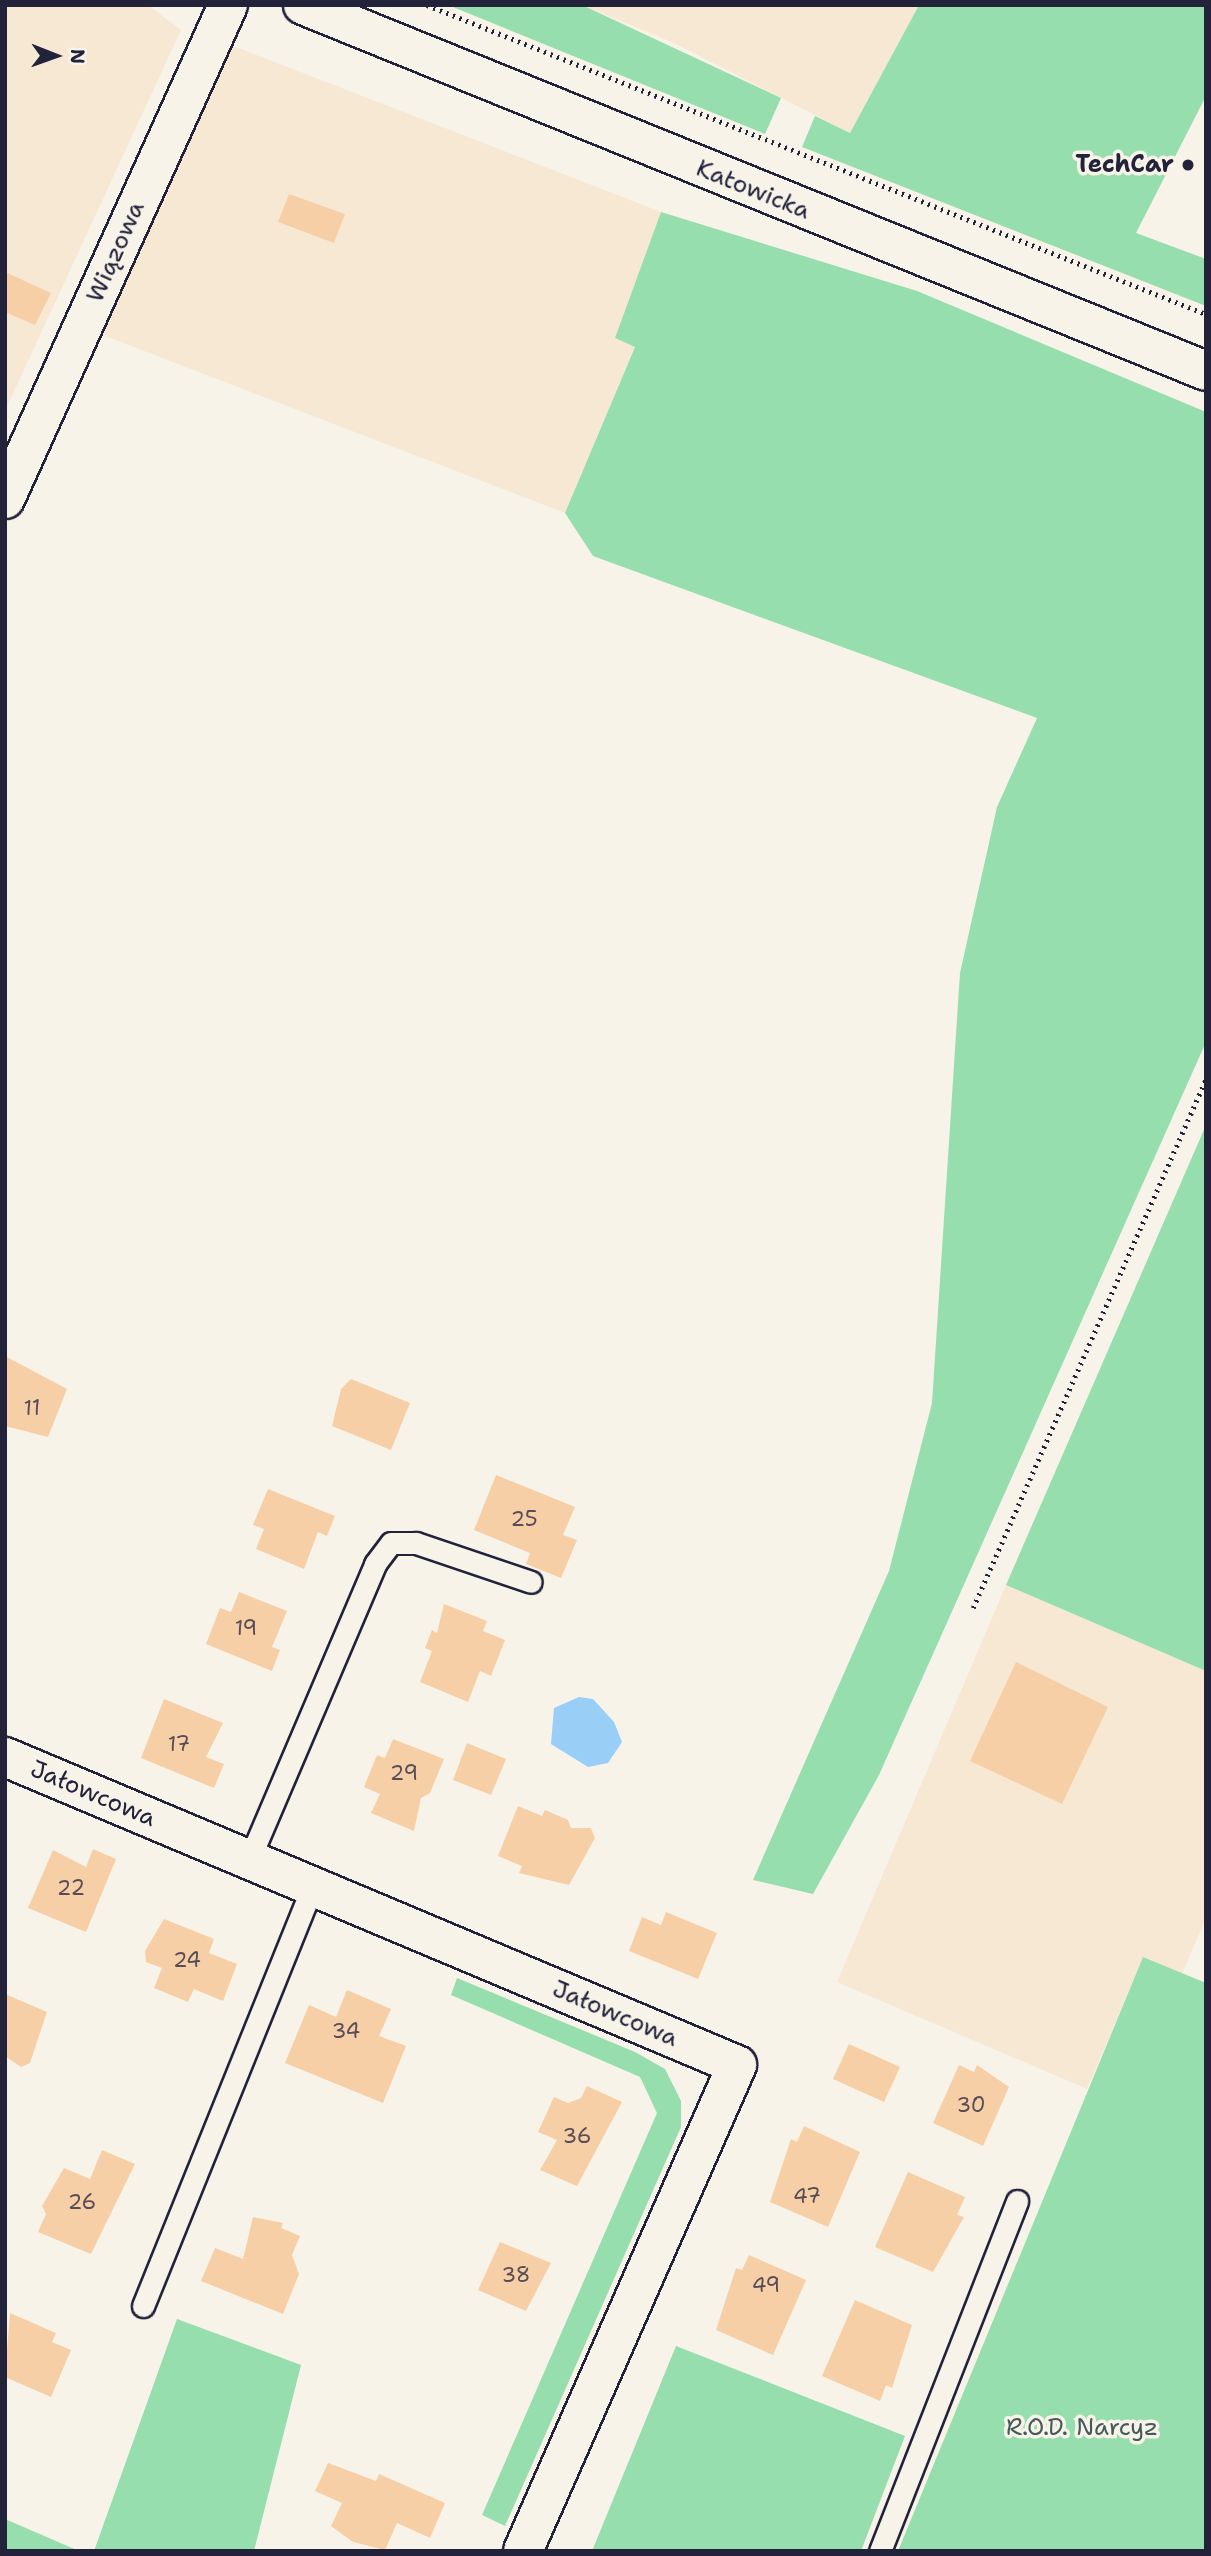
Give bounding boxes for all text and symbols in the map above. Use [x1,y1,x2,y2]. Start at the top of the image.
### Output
north arrow [21,21,91,91]
text: N [65,49,90,64]
place label: TechCar [1075,151,1174,179]
street label: Katowicka [692,154,814,226]
marker: TechCar [1180,157,1196,173]
street label: Wiązowa [81,197,151,307]
house number: 11 [24,1395,40,1421]
house number: 25 [510,1506,538,1532]
house number: 19 [235,1615,257,1641]
house number: 17 [168,1731,190,1757]
street label: Jałowcowa [26,1755,160,1833]
house number: 29 [390,1760,418,1786]
house number: 22 [57,1875,85,1901]
house number: 24 [173,1947,201,1973]
street label: Jałowcowa [548,1975,682,2053]
house number: 34 [332,2018,360,2044]
house number: 30 [956,2092,986,2118]
house number: 36 [563,2123,591,2149]
house number: 47 [793,2183,821,2209]
house number: 26 [68,2189,96,2215]
house number: 38 [502,2262,530,2288]
house number: 49 [752,2272,780,2298]
park label: R.O.D. Narcyz [1006,2414,1158,2442]

